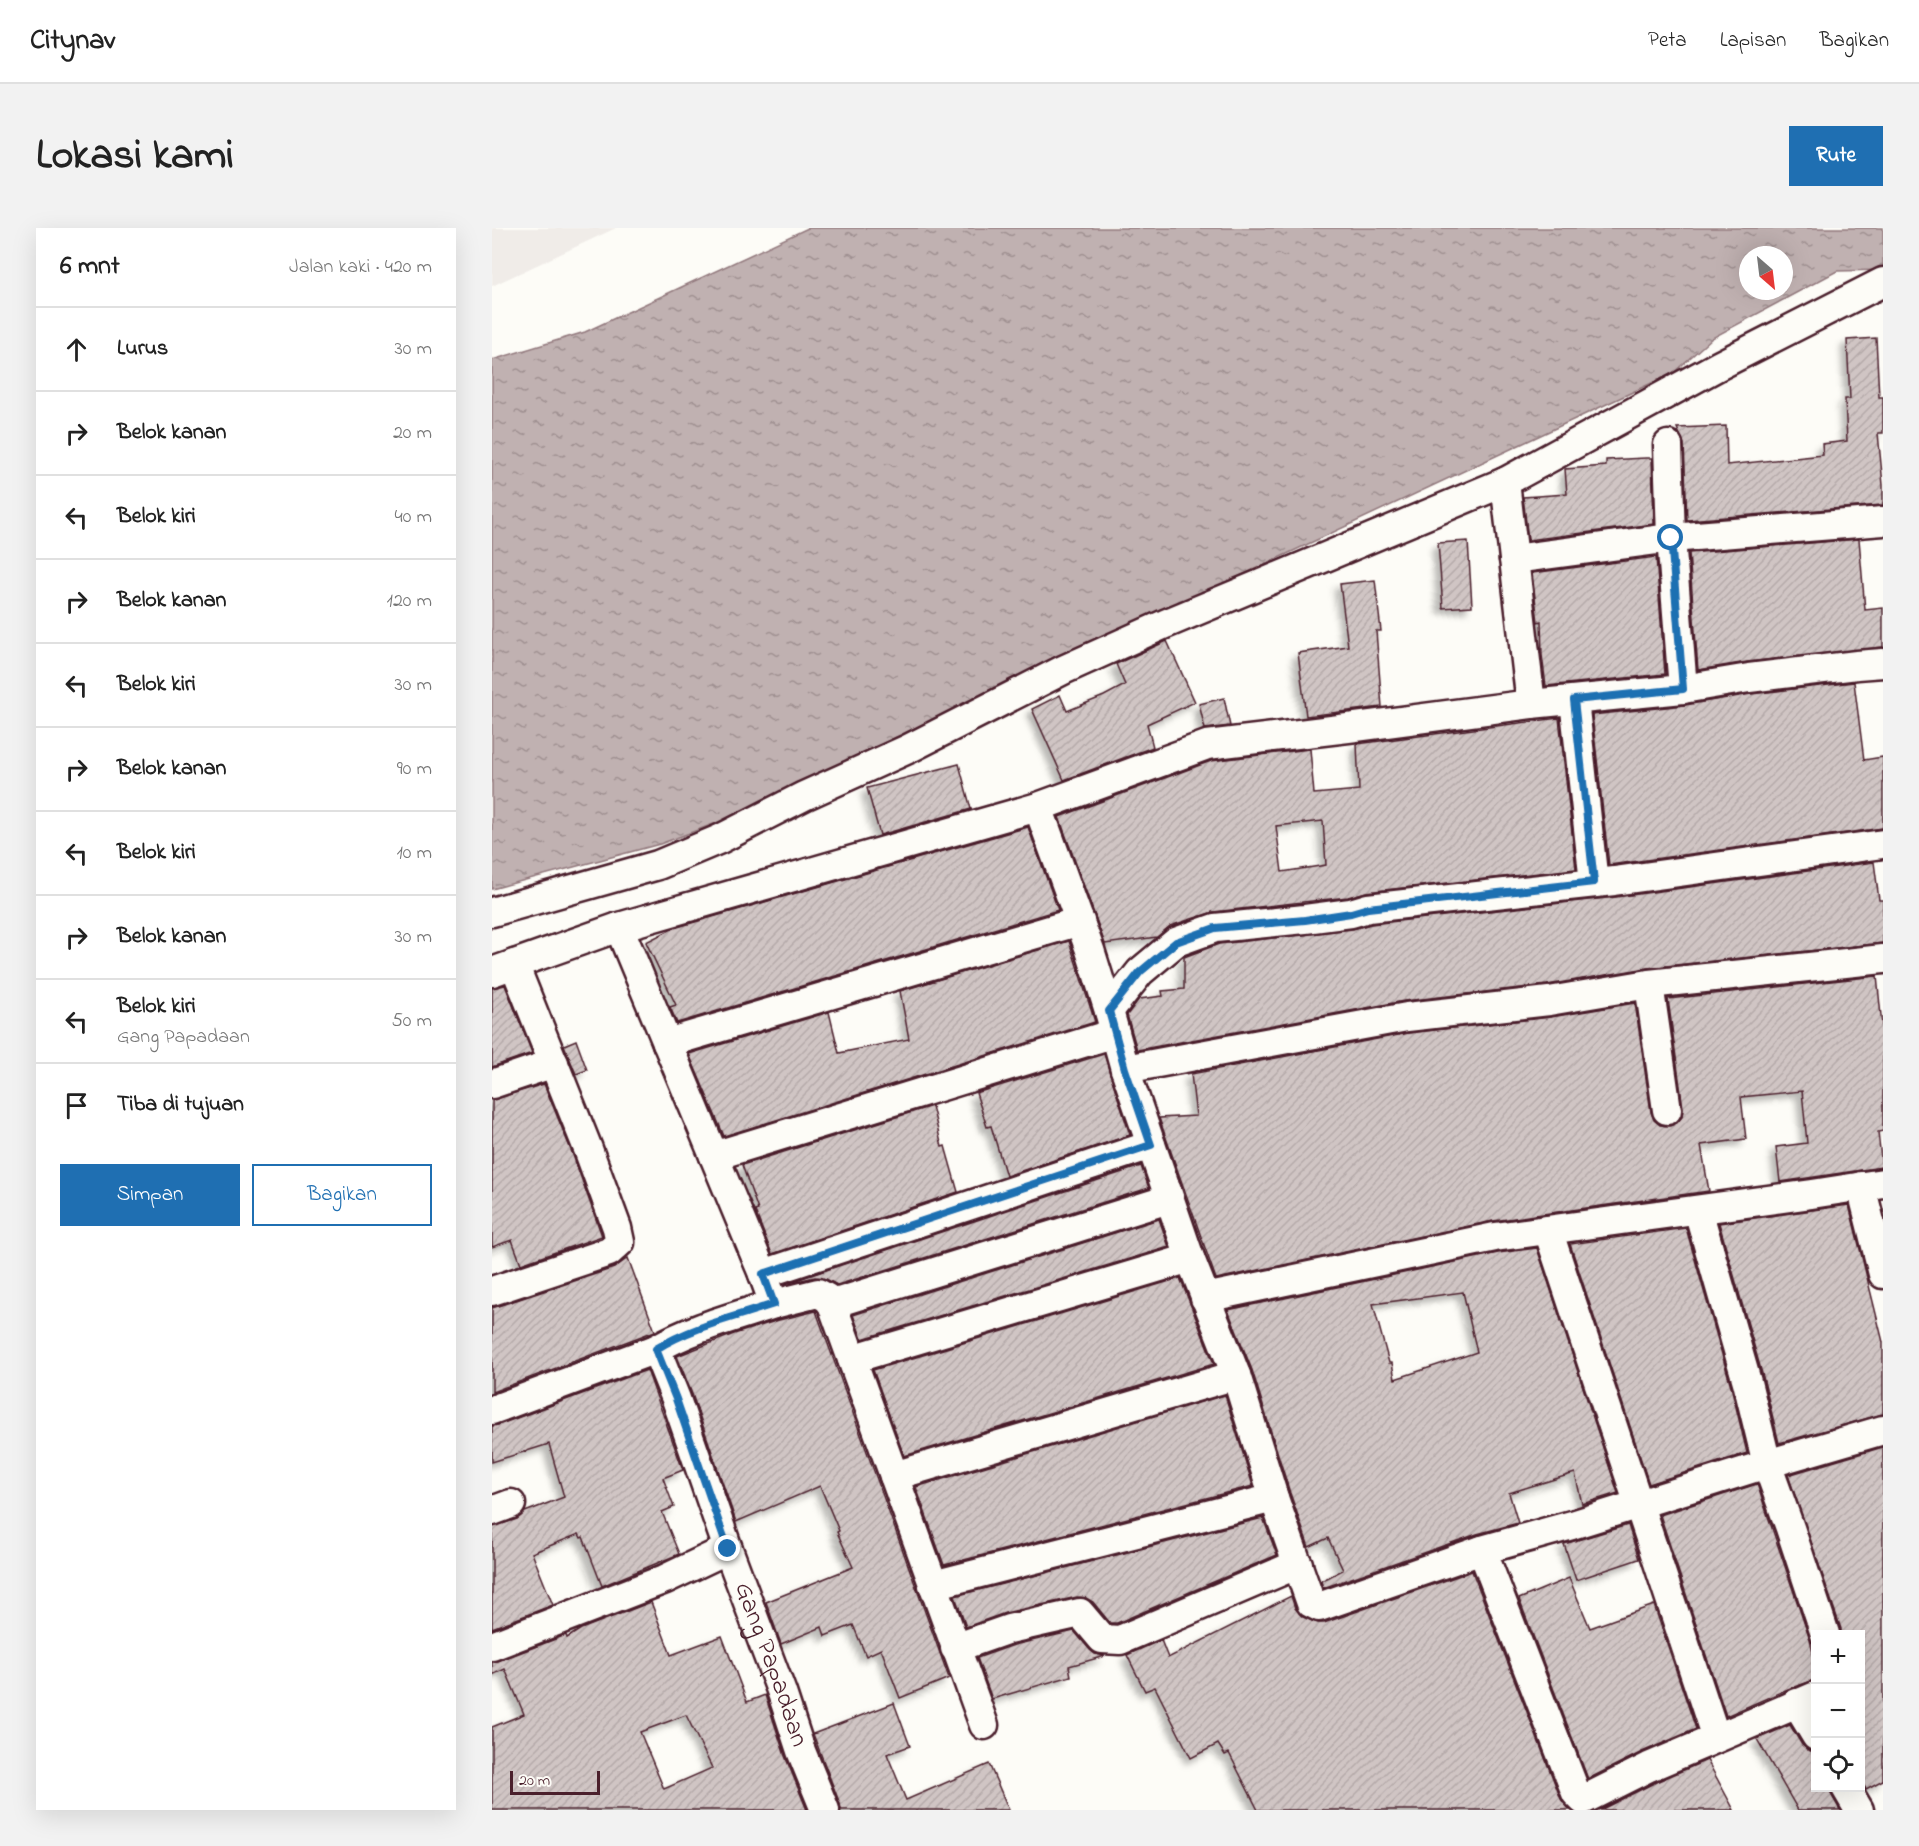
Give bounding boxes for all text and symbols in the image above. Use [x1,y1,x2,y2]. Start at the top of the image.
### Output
text: Citynav [30,21,115,62]
text: Peta [1648,26,1687,56]
text: Lapisan [1720,26,1786,56]
text: Bagikan [1819,26,1889,56]
text: Lokasi kami [36,126,234,187]
button: Rute [1789,126,1883,186]
north arrow [1739,246,1793,300]
text: 6 mnt [60,248,120,286]
text: Jalan kaki · 420 m [289,253,432,282]
icon: ahead [60,333,93,366]
text: Lurus [117,333,168,365]
text: 30 m [395,335,432,364]
icon: right [60,417,93,450]
text: Belok kanan [117,417,226,449]
text: 20 m [393,419,432,448]
icon: left [60,501,93,534]
text: Belok kiri [117,501,196,533]
text: 40 m [395,503,432,532]
route start [1657,524,1683,550]
icon: right [60,585,93,618]
text: Belok kanan [117,585,226,617]
text: 120 m [387,587,432,616]
icon: left [60,669,93,702]
text: Belok kiri [117,669,196,701]
text: 30 m [395,671,432,700]
icon: right [60,753,93,786]
text: Belok kanan [117,753,226,785]
text: 90 m [397,755,432,784]
icon: left [60,837,93,870]
text: Belok kiri [117,837,196,869]
text: 10 m [396,839,432,868]
icon: right [60,921,93,954]
text: Belok kanan [117,921,226,953]
text: 30 m [395,923,432,952]
text: Belok kiri [117,991,196,1023]
icon: left [60,1005,93,1038]
text: 50 m [391,1007,432,1036]
text: Gang Papadaan [117,1023,250,1052]
icon: arrive [60,1089,93,1122]
text: Tiba di tujuan [117,1089,244,1121]
button: Simpan [60,1164,240,1226]
button: Bagikan [252,1164,432,1226]
route end [714,1535,740,1561]
street label: Gang Papadaan [723,1577,817,1752]
map controls [1811,1630,1865,1792]
button: + [1811,1630,1865,1684]
button: − [1811,1684,1865,1738]
button: locate [1811,1738,1865,1792]
scale bar [510,1768,600,1796]
text: 20 m [519,1769,550,1793]

